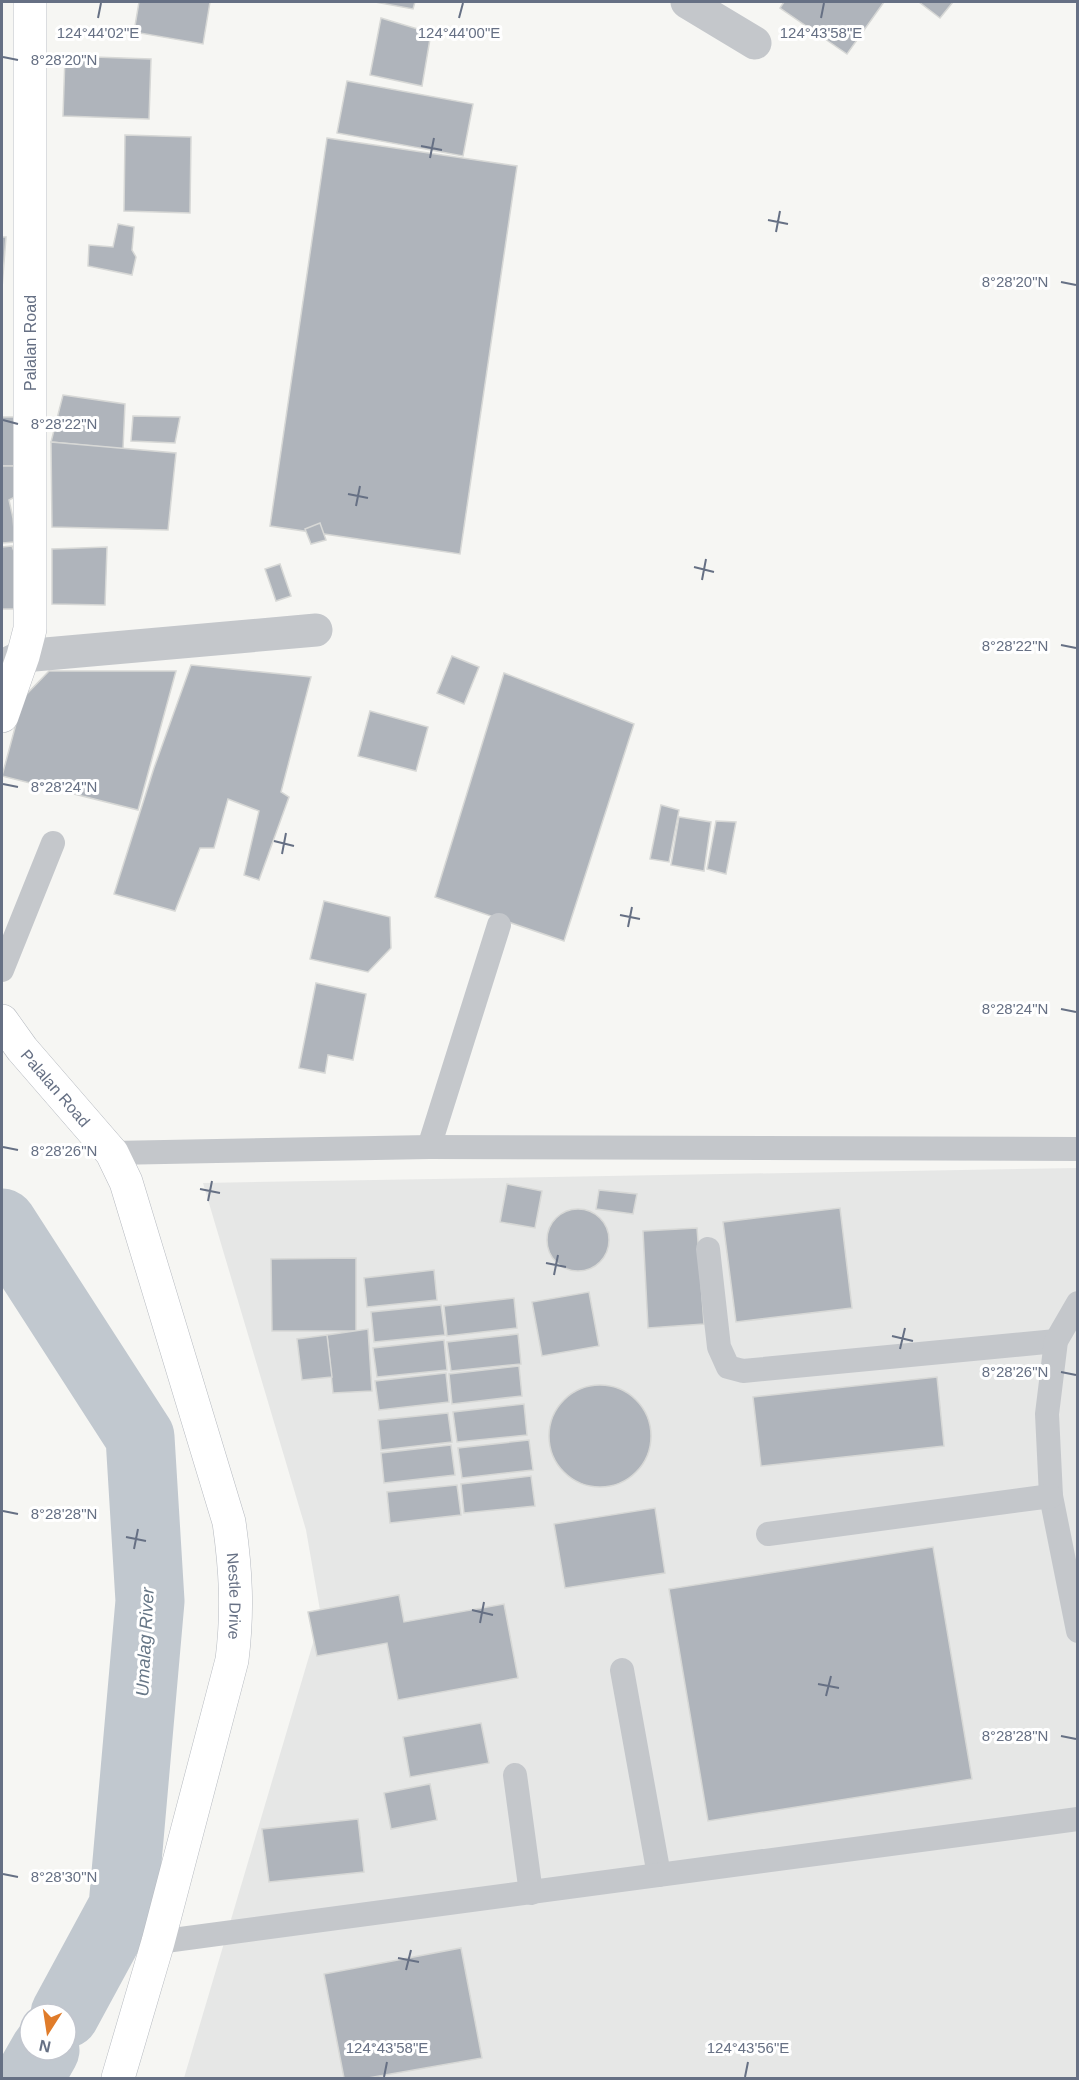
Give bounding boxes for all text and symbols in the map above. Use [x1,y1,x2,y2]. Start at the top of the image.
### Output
text: 124°44'02"E [57,24,139,41]
text: 124°44'00"E [418,24,500,41]
text: 124°43'58"E [780,24,862,41]
text: 8°28'20"N [31,51,97,68]
text: 8°28'20"N [982,273,1048,290]
street label: Palalan Road [22,295,39,391]
text: 8°28'22"N [31,415,97,432]
text: 8°28'22"N [982,637,1048,654]
text: 8°28'24"N [31,778,97,795]
text: 8°28'24"N [982,1000,1048,1017]
street label: Palalan Road [17,1046,93,1130]
text: 8°28'26"N [31,1142,97,1159]
text: 8°28'26"N [982,1363,1048,1380]
text: 8°28'28"N [31,1505,97,1522]
street label: Nestle Drive [224,1552,244,1640]
water label: Umalag River [132,1586,158,1697]
text: 8°28'28"N [982,1727,1048,1744]
text: 8°28'30"N [31,1868,97,1885]
north arrow [18,2002,78,2062]
text: N [38,2037,52,2056]
text: 124°43'58"E [346,2039,428,2056]
text: 124°43'56"E [707,2039,789,2056]

